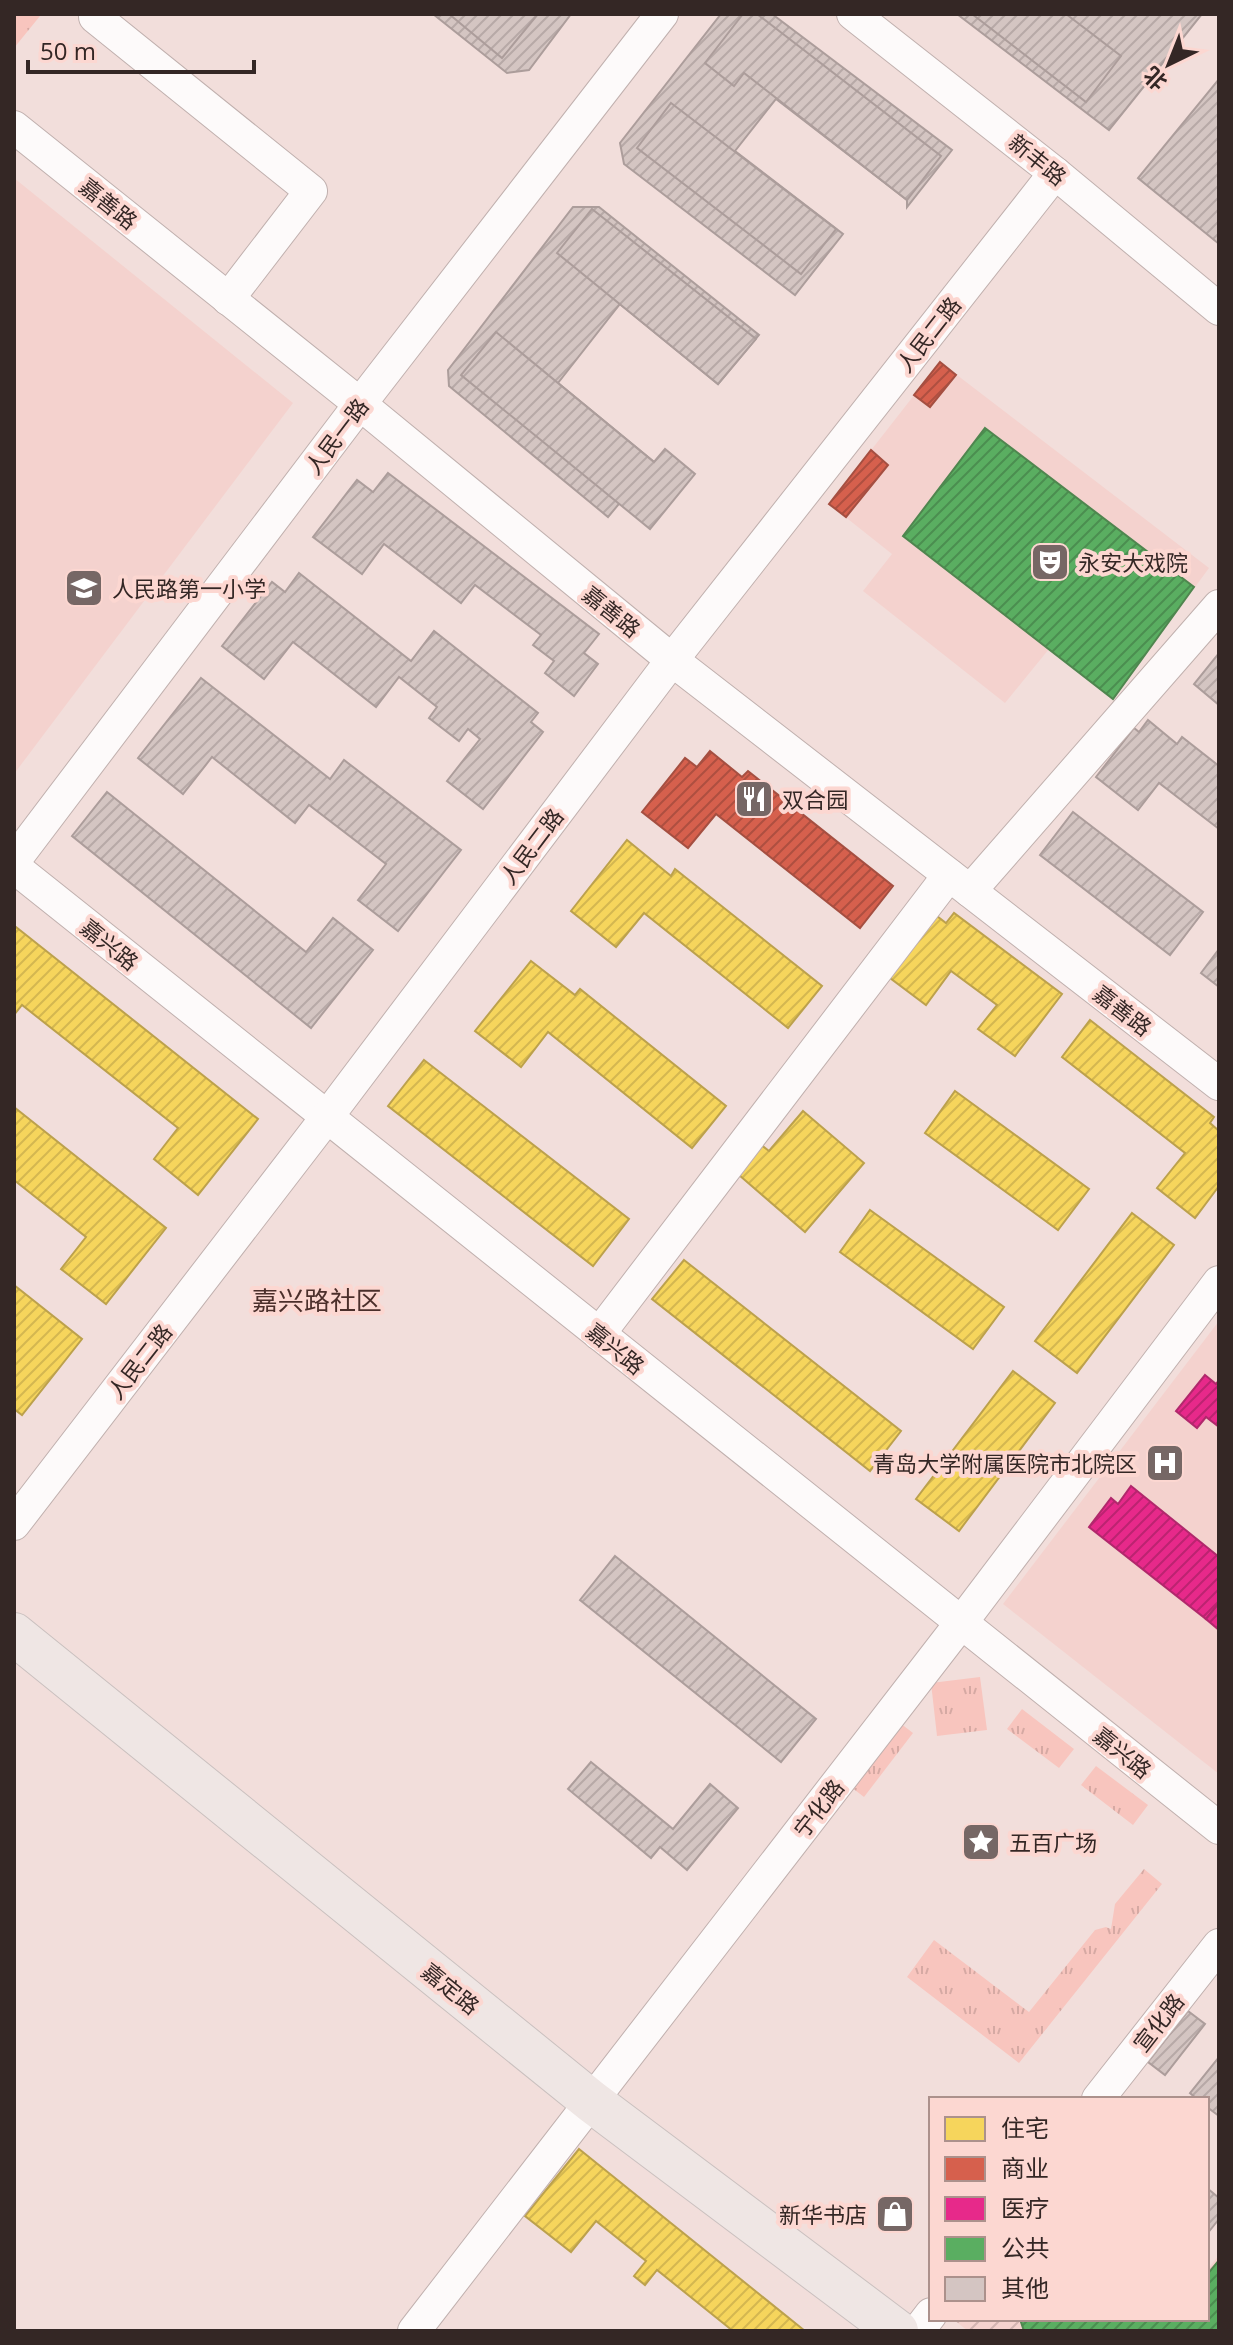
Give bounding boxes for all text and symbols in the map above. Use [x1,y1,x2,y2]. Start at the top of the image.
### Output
scale bar [28,24,254,74]
north arrow [1129,24,1209,104]
text: 50 m [40,34,96,67]
text: 北 [1136,61,1173,98]
street label: 新丰路 [1003,127,1073,191]
street label: 嘉善路 [74,171,144,235]
street label: 人民二路 [889,290,967,378]
street label: 人民一路 [298,392,374,480]
theatre icon: 永安大戏院 [1029,541,1071,583]
place label: 永安大戏院 [1078,547,1188,577]
school or university icon: 人民路第一小学 [63,567,105,609]
place label: 人民路第一小学 [112,573,266,603]
street label: 嘉善路 [577,579,647,643]
restaurant icon: 双合园 [733,778,775,820]
place label: 双合园 [782,784,848,814]
street label: 人民二路 [493,802,569,890]
street label: 嘉兴路 [75,912,145,976]
street label: 嘉善路 [1088,978,1158,1042]
district label: 嘉兴路社区 [252,1282,382,1318]
street label: 嘉兴路 [581,1316,651,1380]
street label: 人民二路 [100,1317,178,1405]
hospital icon: 青岛大学附属医院市北院区 [1144,1442,1186,1484]
place label: 青岛大学附属医院市北院区 [873,1448,1137,1478]
street label: 嘉兴路 [1088,1720,1158,1784]
street label: 宁化路 [786,1773,850,1843]
place icon: 五百广场 [960,1821,1002,1863]
place label: 五百广场 [1009,1827,1097,1857]
street label: 嘉定路 [416,1956,486,2020]
street label: 宣化路 [1126,1987,1190,2057]
legend [929,2097,1209,2321]
text: 住宅 [1001,2111,1049,2144]
text: 商业 [1001,2151,1049,2184]
text: 医疗 [1001,2191,1049,2224]
shop icon: 新华书店 [874,2193,916,2235]
place label: 新华书店 [779,2199,867,2229]
text: 公共 [1001,2231,1049,2264]
text: 其他 [1001,2271,1049,2304]

